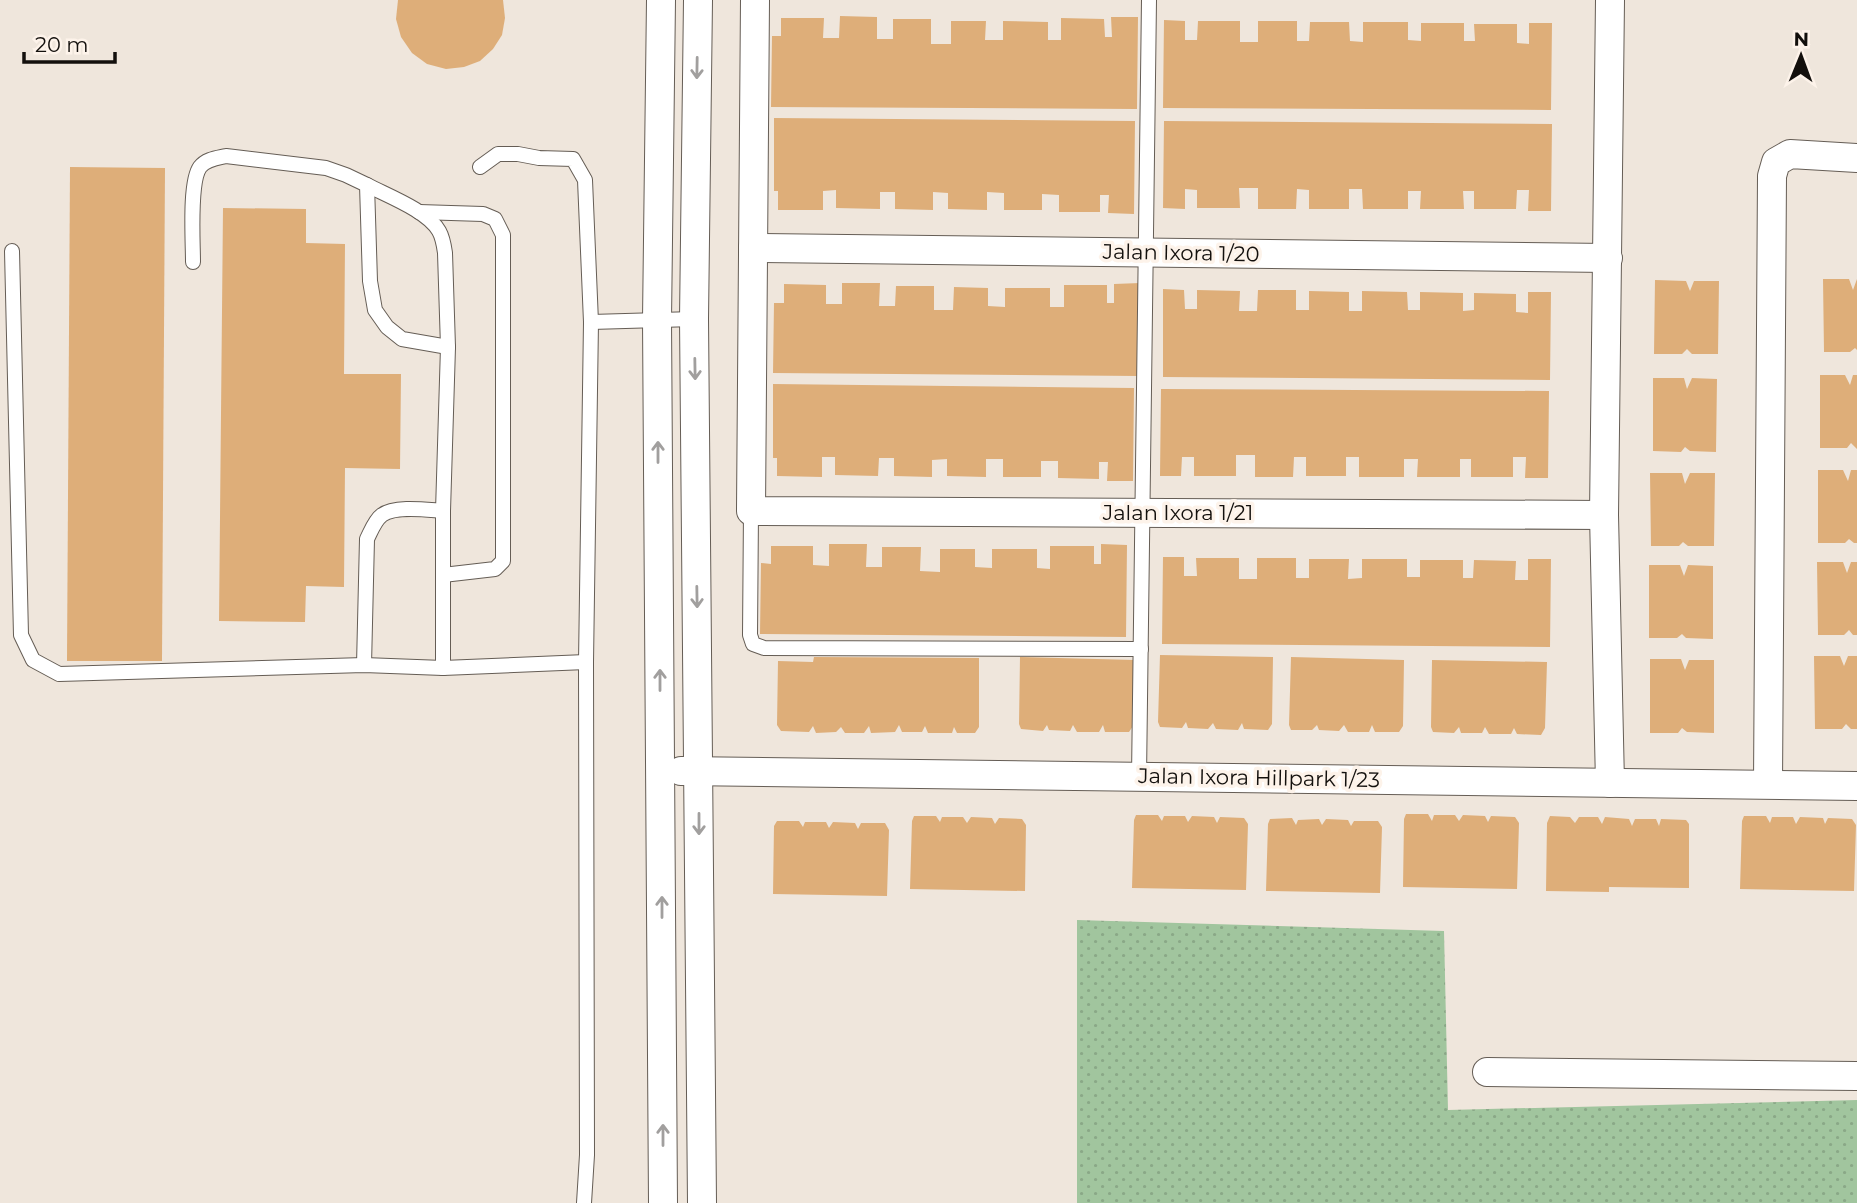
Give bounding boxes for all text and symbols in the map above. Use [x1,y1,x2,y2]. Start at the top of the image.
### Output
scale bar [24,21,116,65]
north arrow [1766,21,1836,91]
text: N [1793,28,1809,51]
text: 20 m [35,32,89,57]
one-way arrow [690,56,704,79]
street label: Jalan Ixora 1/20 [1101,239,1260,266]
one-way arrow [688,357,702,380]
one-way arrow [651,441,665,464]
street label: Jalan Ixora 1/21 [1102,500,1253,525]
one-way arrow [690,585,704,608]
one-way arrow [653,669,667,692]
street label: Jalan Ixora Hillpark 1/23 [1137,763,1380,792]
one-way arrow [692,812,706,835]
one-way arrow [655,896,669,919]
one-way arrow [656,1124,670,1147]

